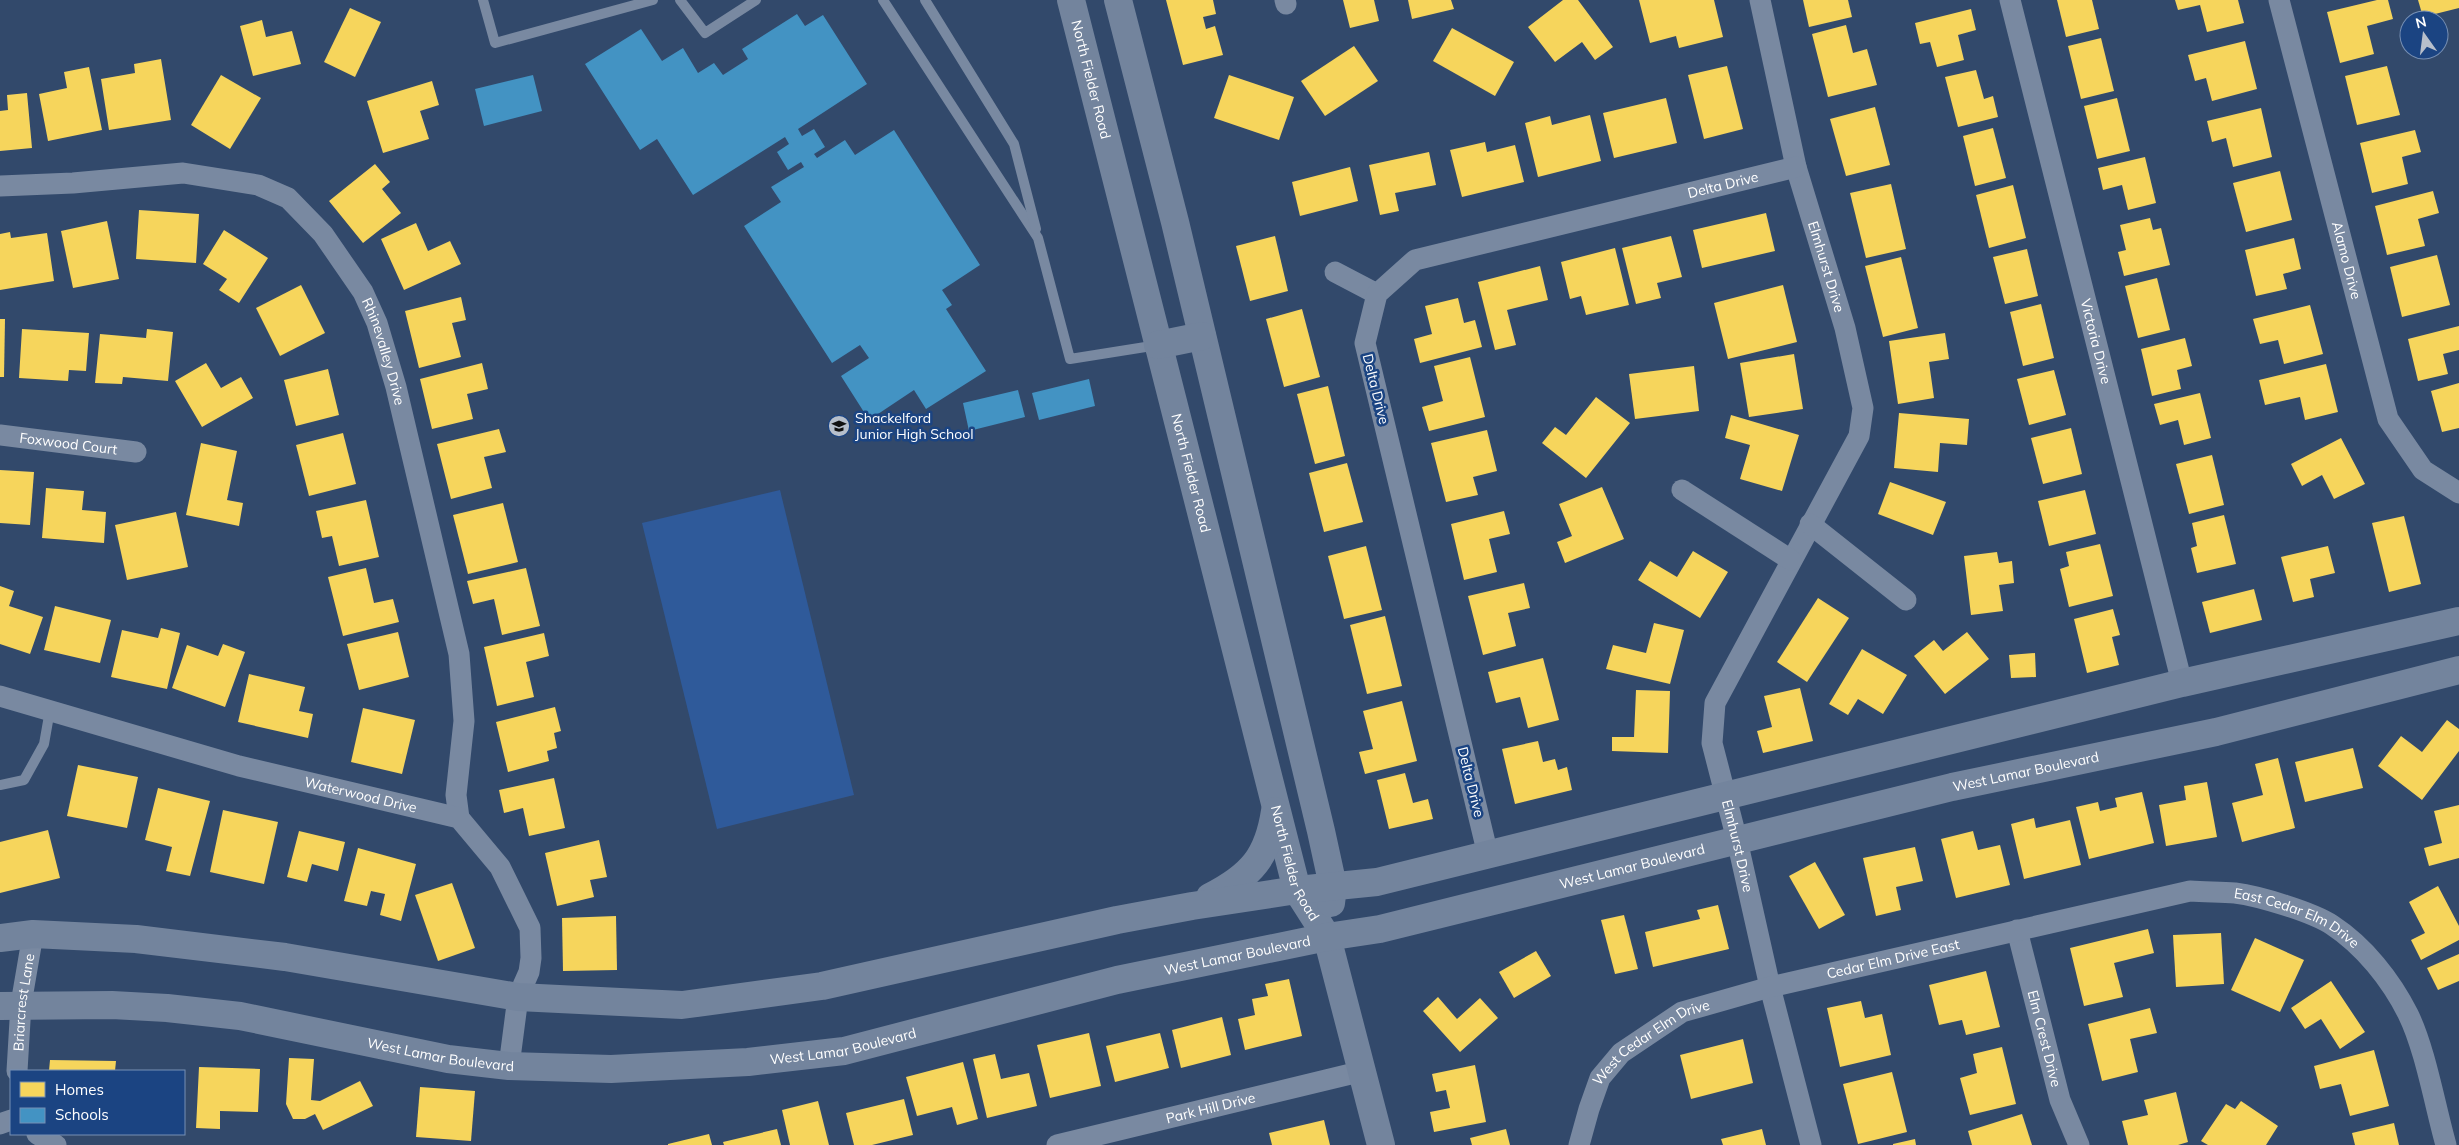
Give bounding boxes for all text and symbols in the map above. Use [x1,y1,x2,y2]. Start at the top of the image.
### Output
north arrow [2399,10,2449,60]
text: N [2414,12,2428,32]
street label: North Fielder Road [1067,18,1115,141]
street label: Delta Drive [1686,168,1760,202]
street label: Elmhurst Drive [1804,219,1849,314]
street label: Alamo Drive [2328,219,2365,301]
street label: Rhinevalley Drive [358,295,409,407]
street label: Victoria Drive [2077,297,2115,386]
street label: Delta Drive [1359,352,1393,426]
place label: Shackelford Junior High School [855,409,973,443]
street label: North Fielder Road [1167,412,1215,534]
school or university icon: Shackelford Junior High School [827,414,851,438]
street label: Foxwood Court [18,429,119,459]
street label: Delta Drive [1454,745,1488,819]
street label: West Lamar Boulevard [1951,748,2101,796]
street label: Waterwood Drive [302,773,419,817]
street label: Elmhurst Drive [1718,798,1757,894]
street label: North Fielder Road [1267,803,1323,924]
street label: West Lamar Boulevard [1558,840,1707,893]
street label: East Cedar Elm Drive [2233,884,2363,952]
street label: West Lamar Boulevard [1163,932,1312,979]
street label: Cedar Elm Drive East [1825,935,1961,983]
street label: Briarcrest Lane [9,952,38,1052]
street label: Elm Crest Drive [2024,988,2065,1089]
street label: West Cedar Elm Drive [1589,996,1712,1089]
street label: West Lamar Boulevard [769,1024,918,1068]
street label: West Lamar Boulevard [366,1034,514,1075]
legend [10,1070,185,1135]
text: Homes [55,1080,104,1099]
street label: Park Hill Drive [1164,1088,1257,1127]
text: Schools [55,1105,109,1124]

